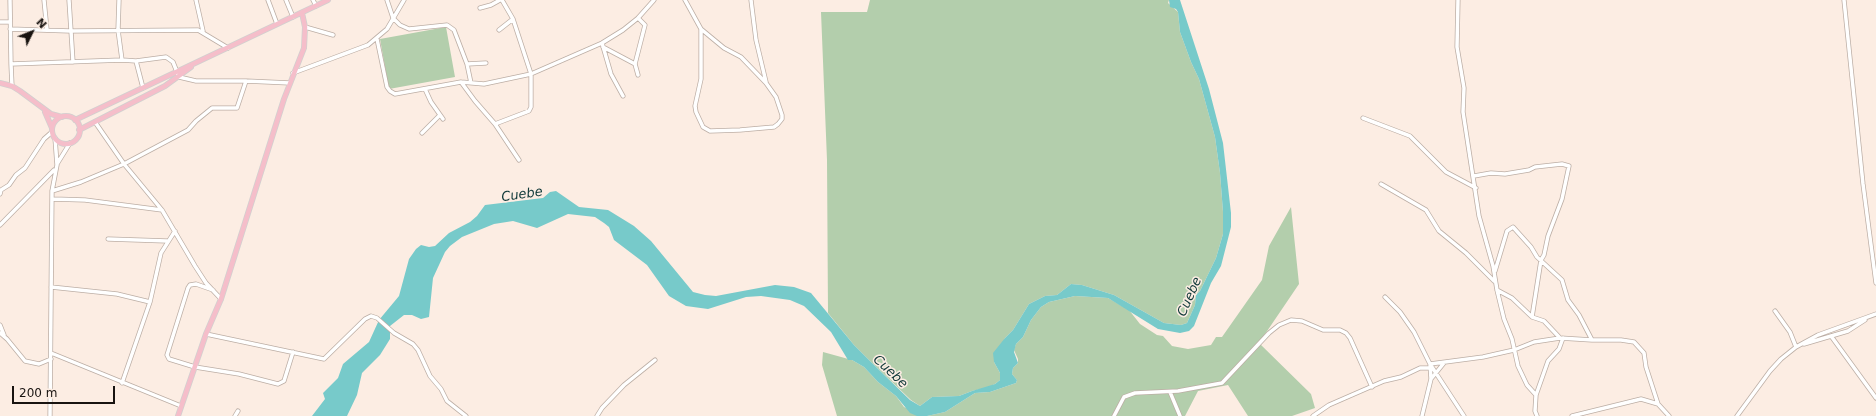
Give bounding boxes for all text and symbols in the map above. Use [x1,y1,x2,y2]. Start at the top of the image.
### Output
north arrow [12,12,52,52]
text: N [33,16,49,31]
water label: Cuebe [500,184,544,206]
water label: Cuebe [1174,275,1206,319]
water label: Cuebe [869,352,911,392]
scale bar [14,378,117,404]
text: 200 m [19,386,57,400]

